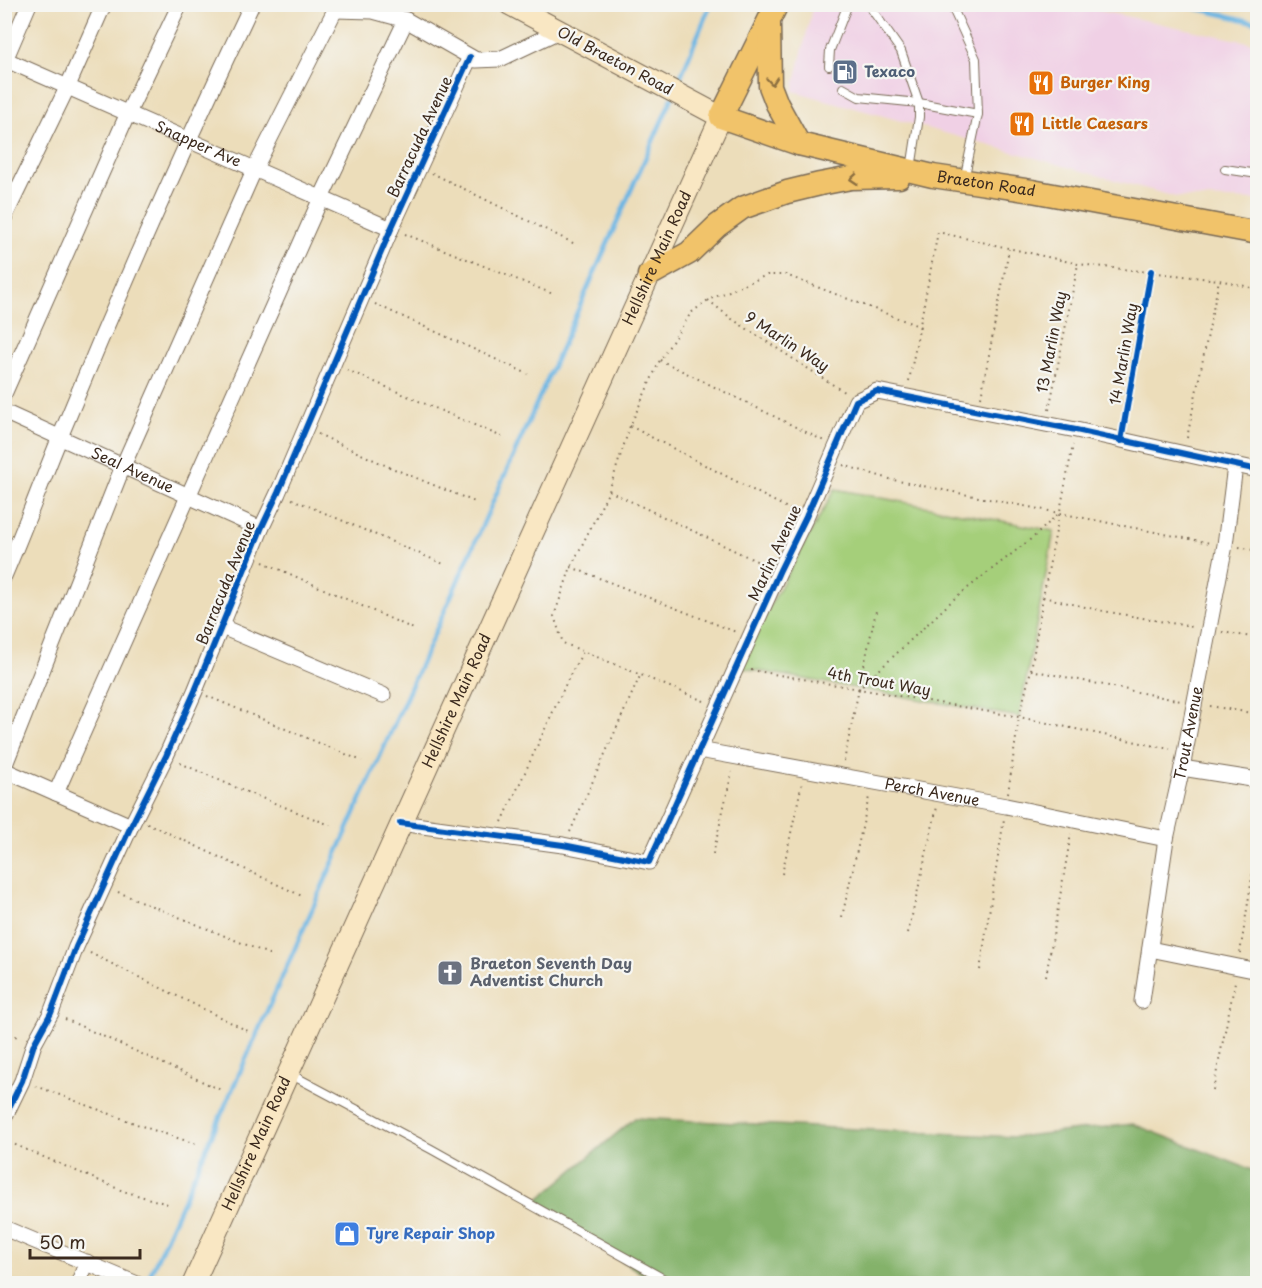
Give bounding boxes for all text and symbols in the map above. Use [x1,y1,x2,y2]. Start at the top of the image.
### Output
street label: Old Braeton Road [554,19,678,100]
fuel station icon: Texaco [830,57,860,87]
place label: Texaco [864,59,915,82]
restaurant icon: Burger King [1026,68,1056,98]
place label: Burger King [1060,70,1150,93]
street label: Barracuda Avenue [380,72,457,201]
one-way arrow [765,76,778,86]
restaurant icon: Little Caesars [1007,109,1037,139]
place label: Little Caesars [1042,111,1148,134]
street label: Snapper Ave [152,114,245,172]
street label: Braeton Road [935,164,1037,201]
one-way arrow [849,172,858,185]
street label: Hellshire Main Road [615,187,696,328]
street label: 13 Marlin Way [1029,289,1072,395]
street label: 14 Marlin Way [1102,301,1143,407]
street label: 9 Marlin Way [741,305,835,377]
street label: Seal Avenue [88,440,178,498]
street label: Marlin Avenue [741,500,806,604]
street label: Barracuda Avenue [189,517,260,648]
street label: Hellshire Main Road [415,629,496,771]
street label: 4th Trout Way [826,660,933,701]
street label: Trout Avenue [1167,684,1208,782]
street label: Perch Avenue [883,771,982,811]
place label: Braeton Seventh Day Adventist Church [470,951,632,991]
church icon: Braeton Seventh Day Adventist Church [435,958,465,988]
street label: Hellshire Main Road [215,1072,295,1214]
shop icon: Tyre Repair Shop [332,1219,362,1249]
place label: Tyre Repair Shop [366,1221,495,1244]
scale bar [30,1222,140,1260]
text: 50 m [39,1228,86,1255]

